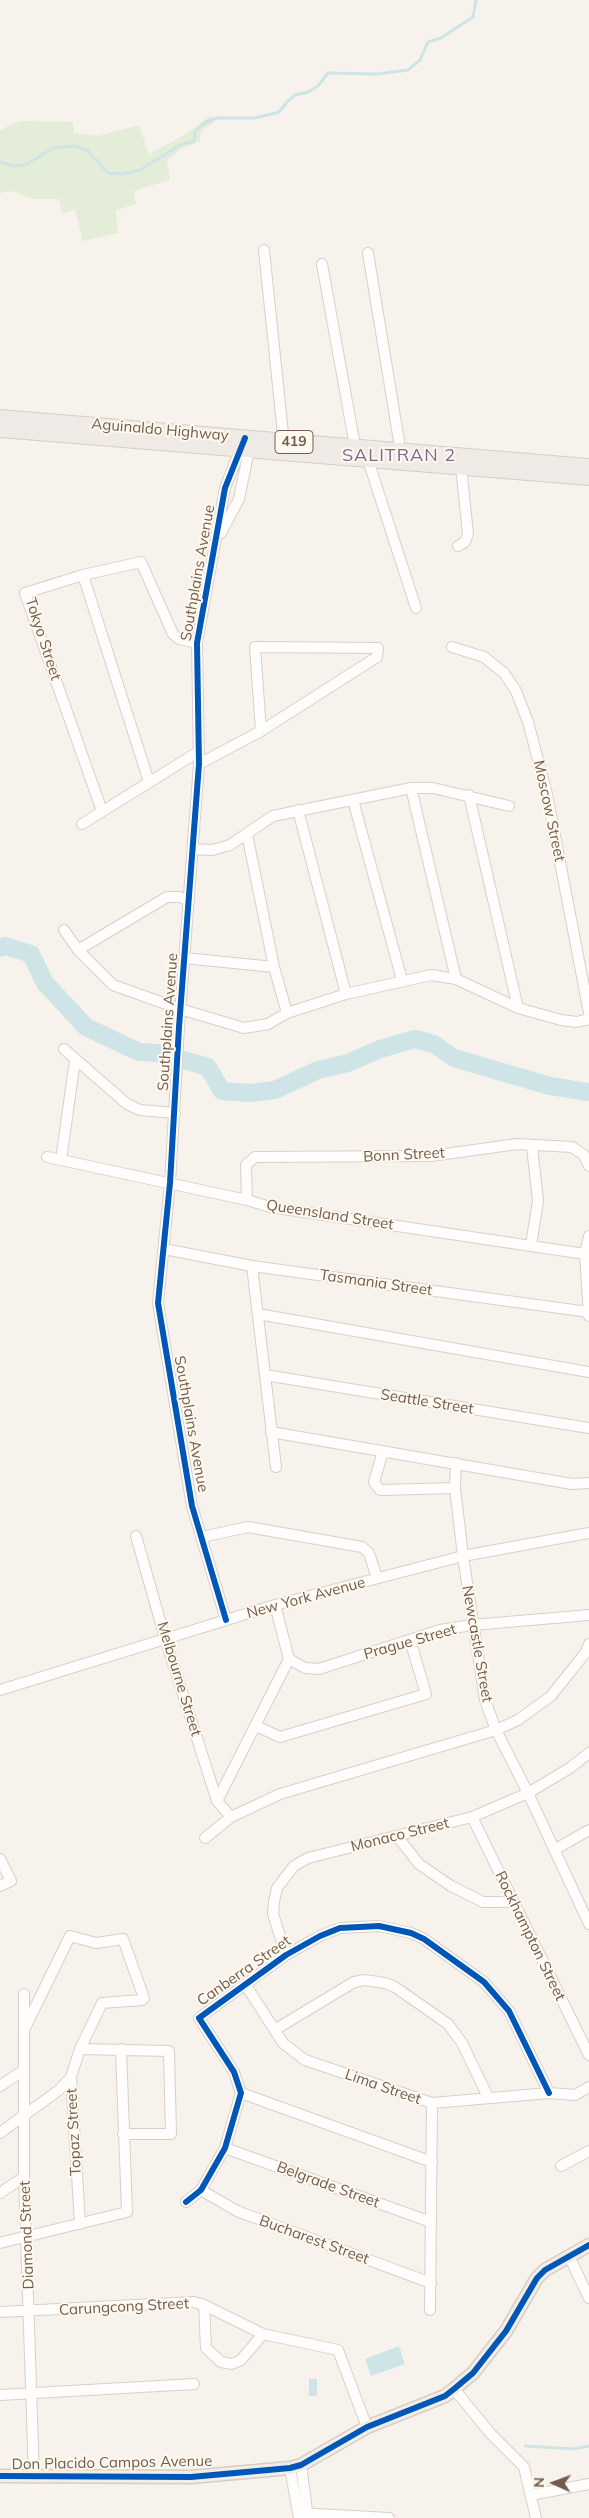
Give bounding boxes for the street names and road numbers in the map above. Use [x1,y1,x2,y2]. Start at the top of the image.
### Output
street label: Aguinaldo Highway [91,415,229,445]
road number: 419 [275,431,313,454]
street label: Southplains Avenue [177,503,219,643]
street label: Tokyo Street [21,595,65,683]
street label: Moscow Street [529,759,569,863]
street label: Southplains Avenue [154,952,182,1092]
street label: Bonn Street [363,1144,445,1166]
street label: Queensland Street [265,1196,395,1234]
street label: Tasmania Street [319,1266,433,1300]
street label: Southplains Avenue [170,1354,212,1494]
street label: Seattle Street [379,1386,475,1418]
street label: New York Avenue [245,1574,367,1622]
street label: Newcastle Street [458,1584,496,1704]
street label: Melbourne Street [153,1620,205,1738]
street label: Prague Street [362,1620,458,1664]
street label: Monaco Street [349,1814,451,1856]
street label: Rockhampton Street [491,1868,569,2004]
street label: Canberra Street [194,1932,294,2010]
street label: Lima Street [343,2066,423,2108]
street label: Topaz Street [63,2088,85,2176]
street label: Belgrade Street [274,2158,382,2212]
street label: Diamond Street [16,2180,38,2290]
street label: Bucharest Street [257,2212,371,2268]
street label: Carungcong Street [59,2295,189,2319]
street label: Don Placido Campos Avenue [12,2452,212,2474]

